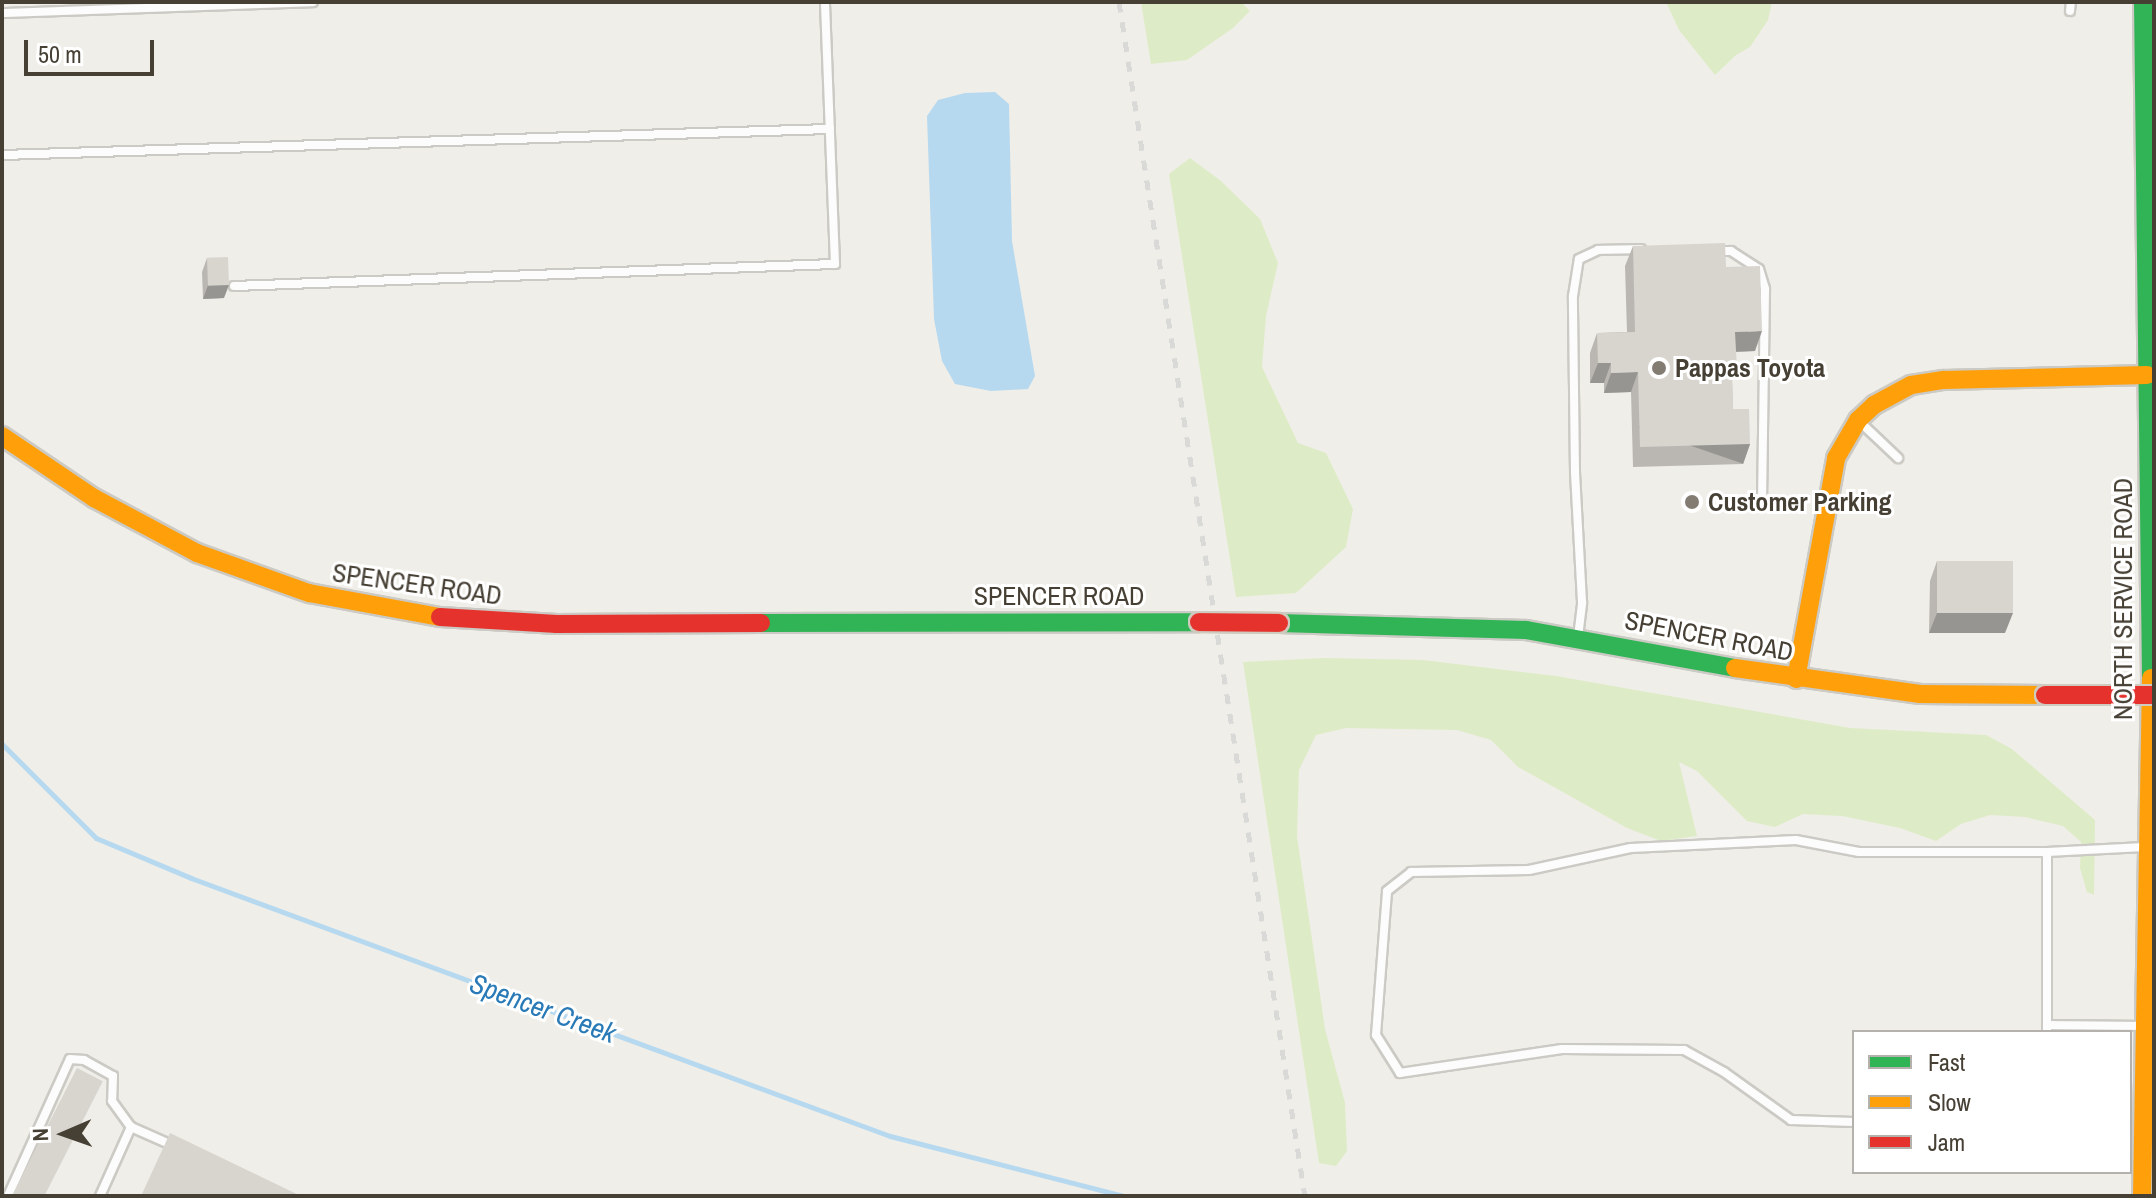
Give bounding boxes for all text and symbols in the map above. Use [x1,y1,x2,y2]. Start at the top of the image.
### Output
scale bar [28,24,158,74]
text: 50 m [38,38,82,70]
place label: Pappas Toyota [1675,352,1825,384]
marker: Pappas Toyota [1650,359,1668,377]
street label: NORTH SERVICE ROAD [2107,478,2139,720]
place label: Customer Parking [1708,486,1892,518]
marker: Customer Parking [1683,493,1701,511]
street label: SPENCER ROAD [330,557,504,611]
street label: SPENCER ROAD [974,580,1144,612]
street label: SPENCER ROAD [1622,604,1796,668]
water label: Spencer Creek [465,966,621,1050]
legend [1852,1030,2132,1174]
text: Fast [1928,1046,1965,1078]
text: Slow [1928,1086,1971,1118]
north arrow [24,1094,104,1174]
text: Jam [1928,1126,1965,1158]
text: N [25,1128,55,1142]

